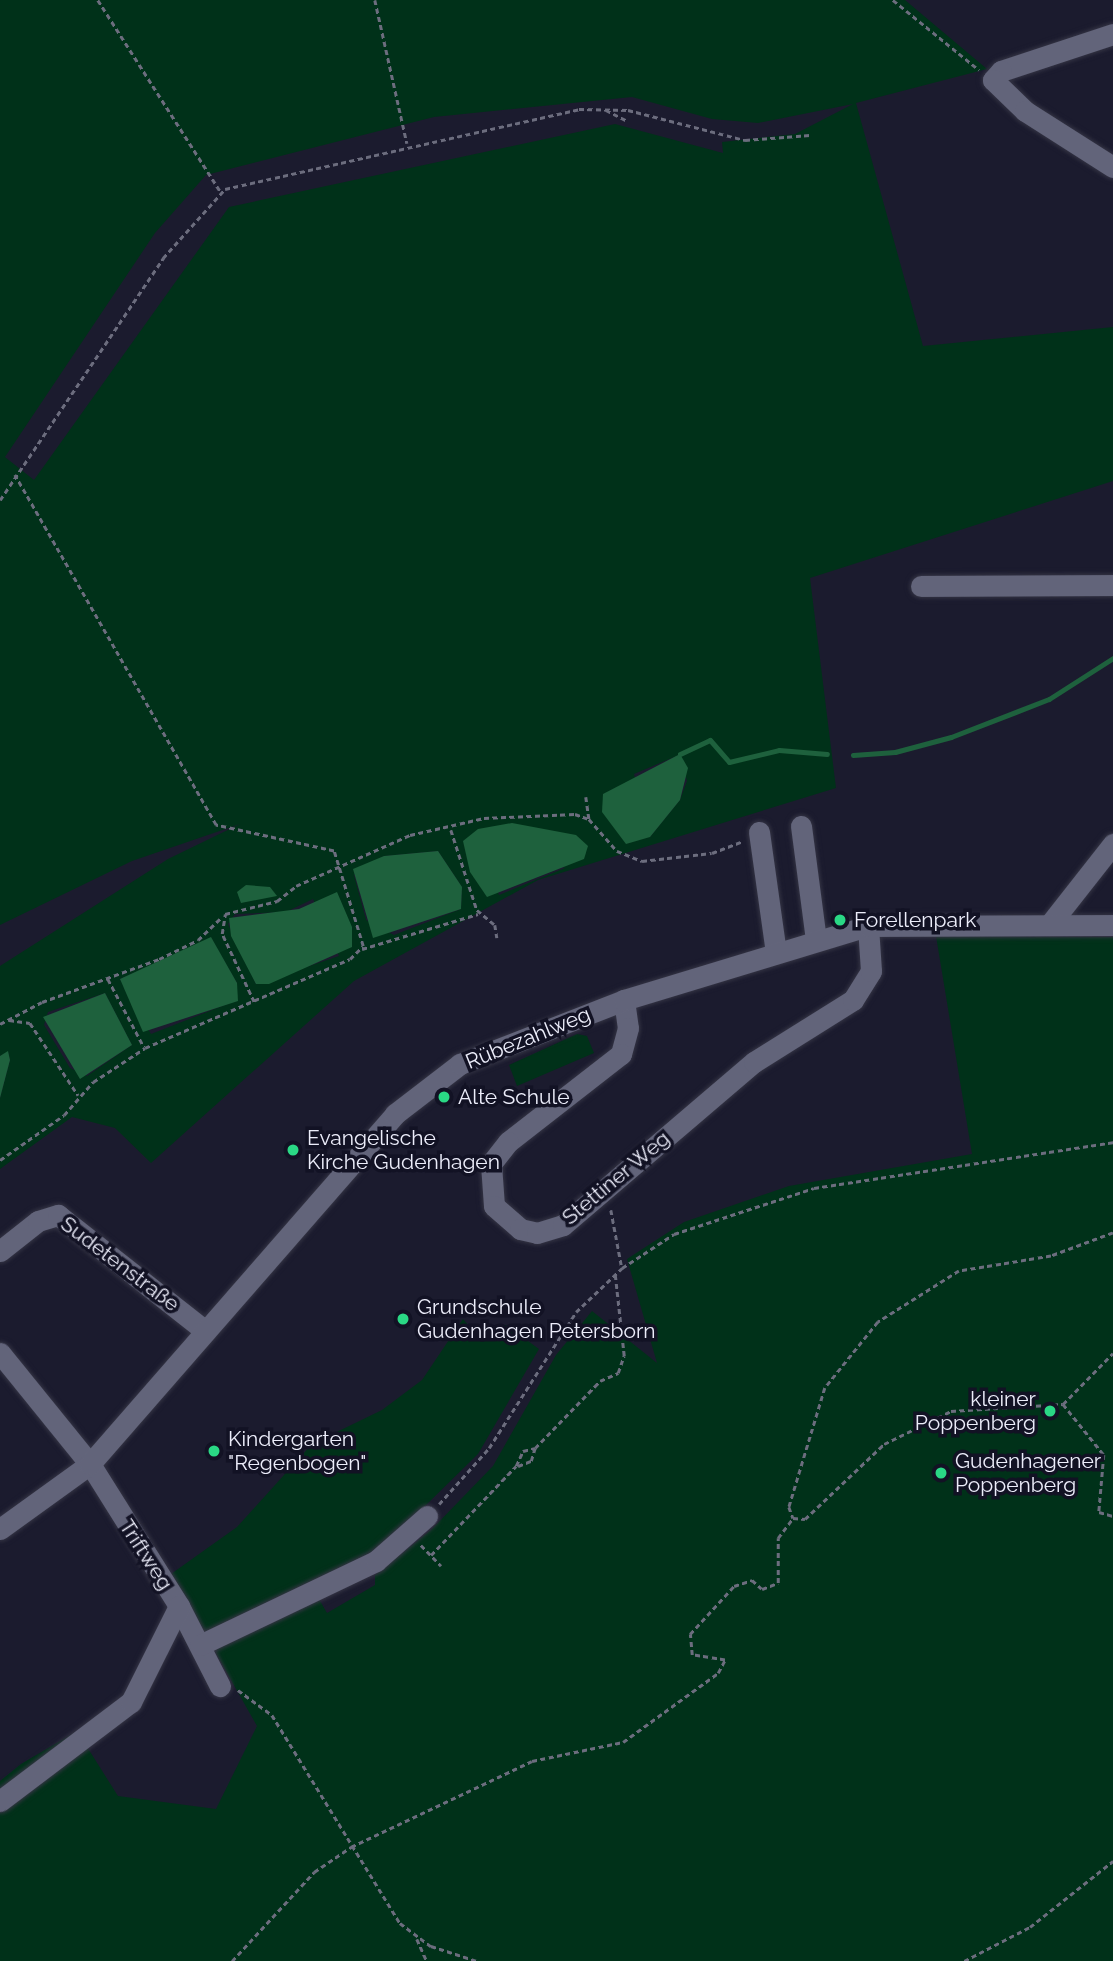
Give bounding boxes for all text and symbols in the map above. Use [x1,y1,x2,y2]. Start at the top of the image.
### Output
place label: Forellenpark [854,907,976,933]
marker: Forellenpark [832,912,848,928]
street label: Rübezahlweg [462,1001,594,1075]
place label: Alte Schule [458,1084,569,1110]
marker: Alte Schule [436,1089,452,1105]
place label: Evangelische Kirche Gudenhagen [307,1125,500,1175]
street label: Stettiner Weg [557,1125,675,1231]
marker: Evangelische Kirche Gudenhagen [285,1142,301,1158]
street label: Sudetenstraße [56,1211,184,1317]
place label: Grundschule Gudenhagen Petersborn [417,1294,656,1344]
marker: Grundschule Gudenhagen Petersborn [395,1311,411,1327]
place label: kleiner Poppenberg [915,1386,1036,1436]
marker: kleiner Poppenberg [1042,1403,1058,1419]
place label: Kindergarten "Regenbogen" [228,1426,366,1476]
marker: Kindergarten "Regenbogen" [206,1443,222,1459]
place label: Gudenhagener Poppenberg [955,1448,1101,1498]
marker: Gudenhagener Poppenberg [933,1465,949,1481]
street label: Triftweg [114,1515,178,1595]

